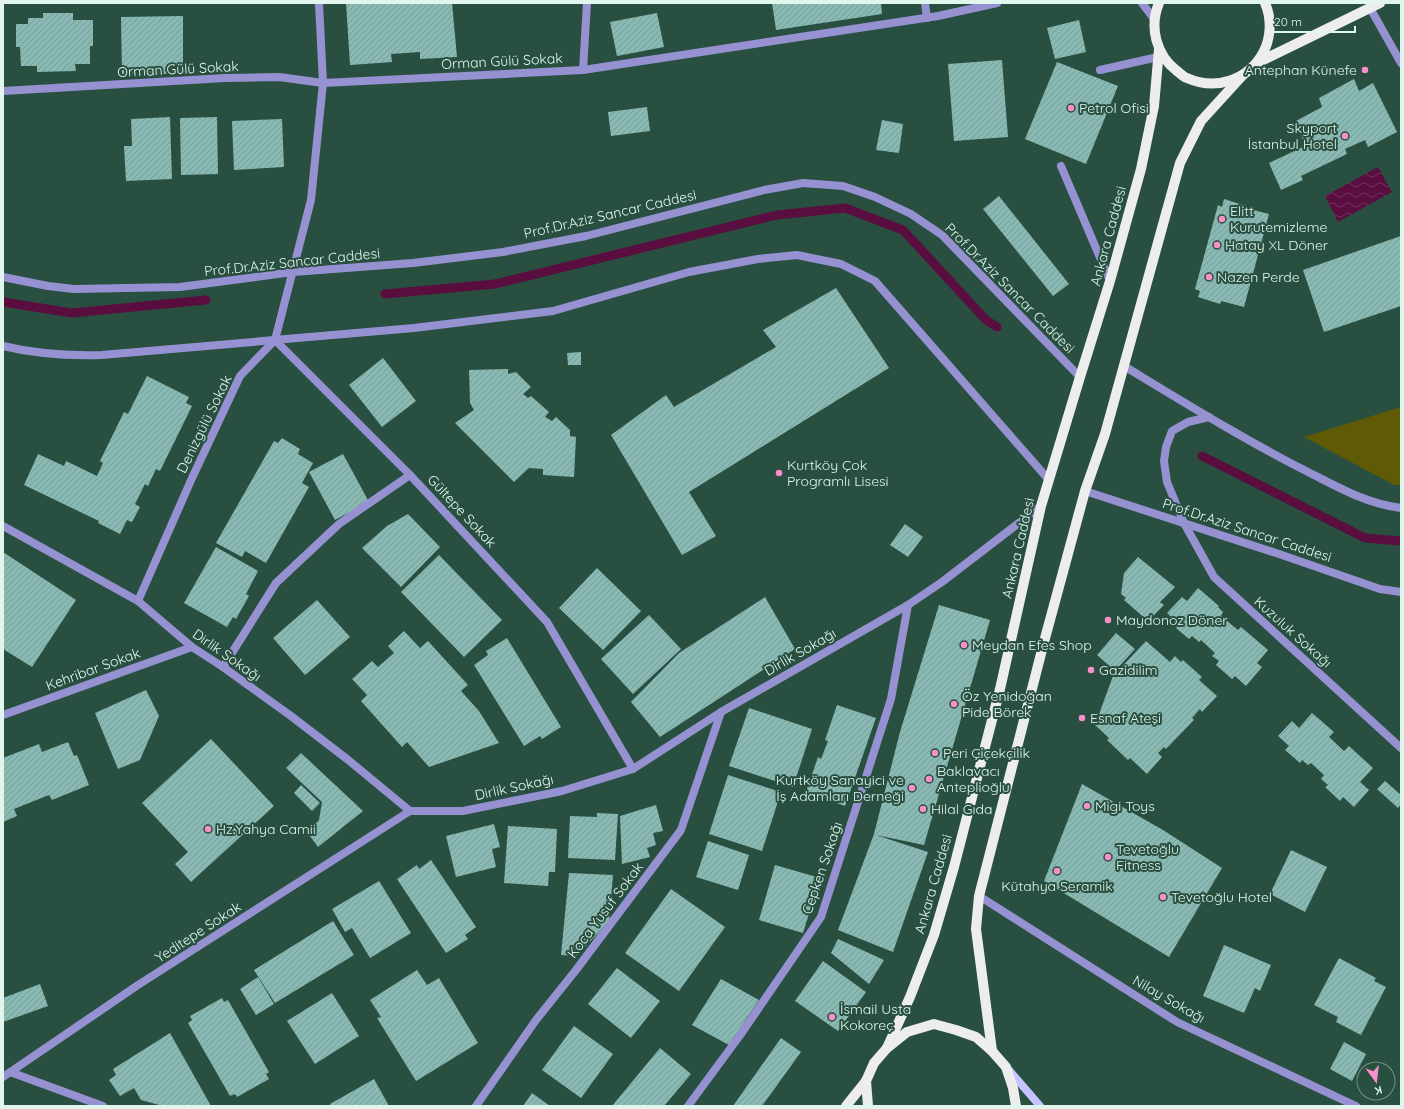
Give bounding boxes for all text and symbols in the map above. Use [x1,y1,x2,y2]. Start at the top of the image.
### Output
scale bar [1268,8,1355,34]
text: 20 m [1274,14,1302,29]
street label: Orman Gülü Sokak [441,49,563,73]
street label: Orman Gülü Sokak [117,57,239,81]
place label: Antephan Künefe [1245,61,1357,79]
marker: Antephan Künefe [1360,65,1370,75]
place label: Petrol Ofisi [1079,99,1149,117]
marker: Petrol Ofisi [1066,103,1076,113]
place label: Skyport İstanbul Hotel [1248,119,1337,153]
marker: Skyport İstanbul Hotel [1340,131,1350,141]
street label: Ankara Caddesi [1086,184,1130,288]
street label: Prof.Dr.Aziz Sancar Caddesi [522,185,698,243]
place label: Elitt Kurutemizleme [1230,202,1327,236]
marker: Elitt Kurutemizleme [1217,214,1227,224]
street label: Prof.Dr.Aziz Sancar Caddesi [941,219,1079,357]
place label: Hatay XL Döner [1225,236,1329,254]
marker: Hatay XL Döner [1212,240,1222,250]
street label: Prof.Dr.Aziz Sancar Caddesi [203,244,381,280]
place label: Nazen Perde [1217,268,1300,286]
marker: Nazen Perde [1204,272,1214,282]
street label: Denizgülü Sokak [172,372,236,476]
place label: Kurtköy Çok Programlı Lisesi [787,456,889,490]
marker: Kurtköy Çok Programlı Lisesi [774,468,784,478]
street label: Gültepe Sokak [424,471,500,551]
street label: Prof.Dr.Aziz Sancar Caddesi [1160,494,1334,566]
street label: Ankara Caddesi [998,496,1038,600]
street label: Kuzuluk Sokağı [1250,592,1336,672]
place label: Maydonoz Döner [1116,611,1228,629]
marker: Maydonoz Döner [1103,615,1113,625]
street label: Dirlik Sokağı [761,624,839,680]
street label: Dirlik Sokağı [189,625,265,685]
place label: Meydan Efes Shop [972,636,1092,654]
marker: Meydan Efes Shop [959,640,969,650]
street label: Kehribar Sokak [43,644,143,694]
place label: Gazidilim [1099,661,1158,679]
marker: Gazidilim [1086,665,1096,675]
place label: Öz Yenidoğan Pide Börek [962,687,1052,721]
marker: Öz Yenidoğan Pide Börek [949,699,959,709]
place label: Esnaf Ateşi [1090,709,1161,727]
marker: Esnaf Ateşi [1077,713,1087,723]
place label: Peri Çiçekçilik [943,744,1030,762]
marker: Peri Çiçekçilik [930,748,940,758]
place label: Baklavacı Anteplioğlu [937,762,1010,796]
street label: Dirlik Sokağı [473,770,555,804]
place label: Kurtköy Sanayici ve İş Adamları Derneği [776,771,904,805]
marker: Baklavacı Anteplioğlu [924,774,934,784]
marker: Kurtköy Sanayici ve İş Adamları Derneği [907,783,917,793]
place label: Migi Toys [1095,797,1155,815]
place label: Hilal Gıda [931,800,993,818]
marker: Migi Toys [1082,801,1092,811]
marker: Hilal Gıda [918,804,928,814]
street label: Cepken Sokağı [798,819,846,917]
place label: Hz.Yahya Camii [216,820,316,838]
marker: Hz.Yahya Camii [203,824,213,834]
street label: Ankara Caddesi [910,832,956,936]
place label: Tevetoğlu Fitness [1116,840,1179,874]
marker: Tevetoğlu Fitness [1103,852,1113,862]
street label: Koca Yusuf Sokak [563,858,647,962]
marker: Kütahya Seramik [1052,866,1062,876]
place label: Kütahya Seramik [1001,877,1113,895]
place label: Tevetoğlu Hotel [1171,888,1272,906]
marker: Tevetoğlu Hotel [1158,892,1168,902]
street label: Yeditepe Sokak [152,897,244,967]
street label: Nilay Sokağı [1130,971,1208,1027]
place label: İsmail Usta Kokoreç [840,1000,911,1034]
marker: İsmail Usta Kokoreç [827,1012,837,1022]
north arrow [1356,1061,1396,1101]
text: K [1373,1083,1384,1098]

